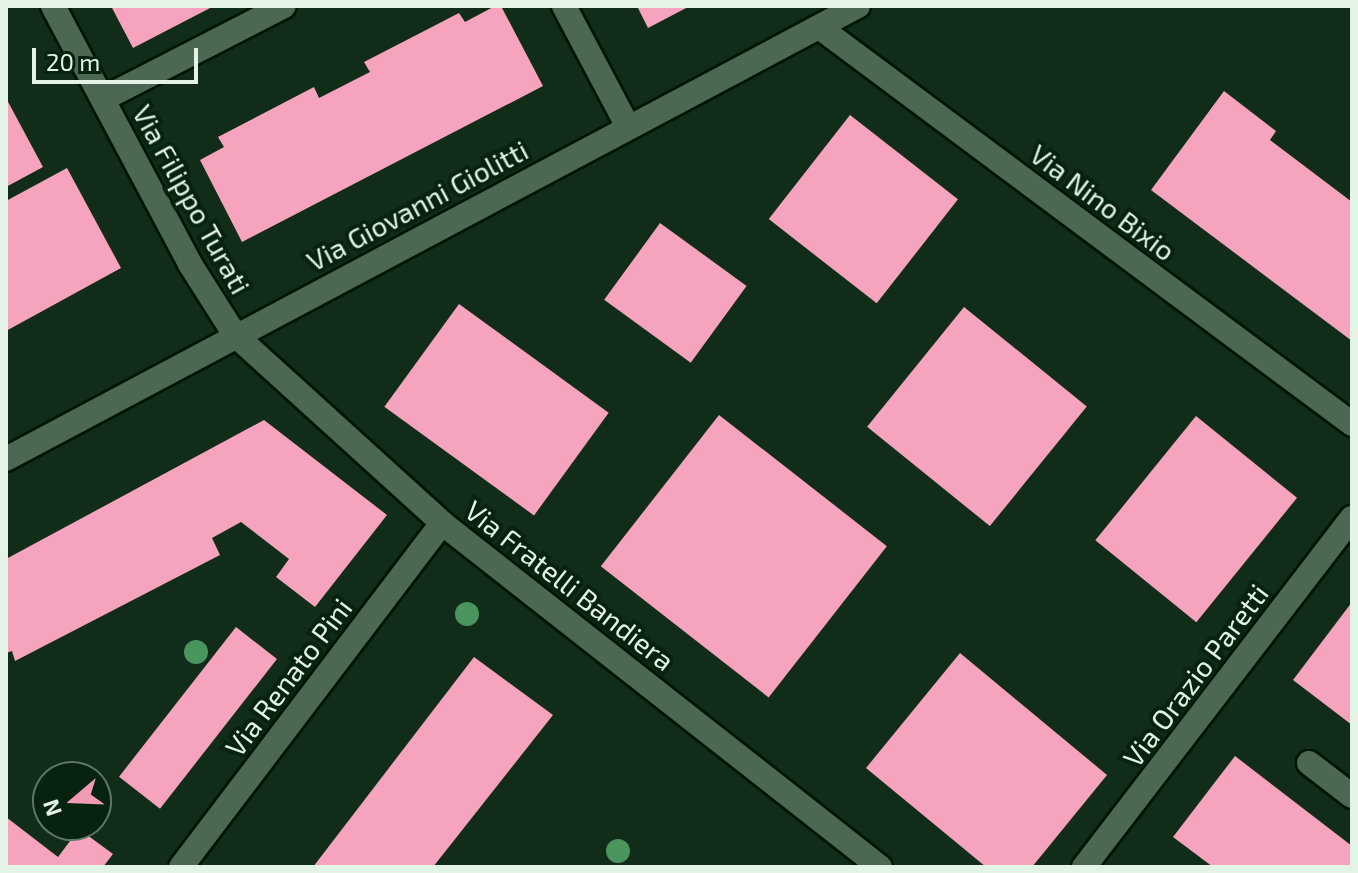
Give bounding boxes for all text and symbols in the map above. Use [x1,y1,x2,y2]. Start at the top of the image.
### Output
scale bar [36,32,202,82]
text: 20 m [46,47,100,76]
street label: Via Filippo Turati [126,98,258,300]
street label: Via Giovanni Giolitti [301,133,533,277]
street label: Via Nino Bixio [1024,137,1182,267]
street label: Via Fratelli Bandiera [459,493,681,677]
street label: Via Orazio Paretti [1115,577,1275,773]
street label: Via Renato Pini [218,591,358,763]
north arrow [32,761,112,841]
text: N [36,796,66,820]

